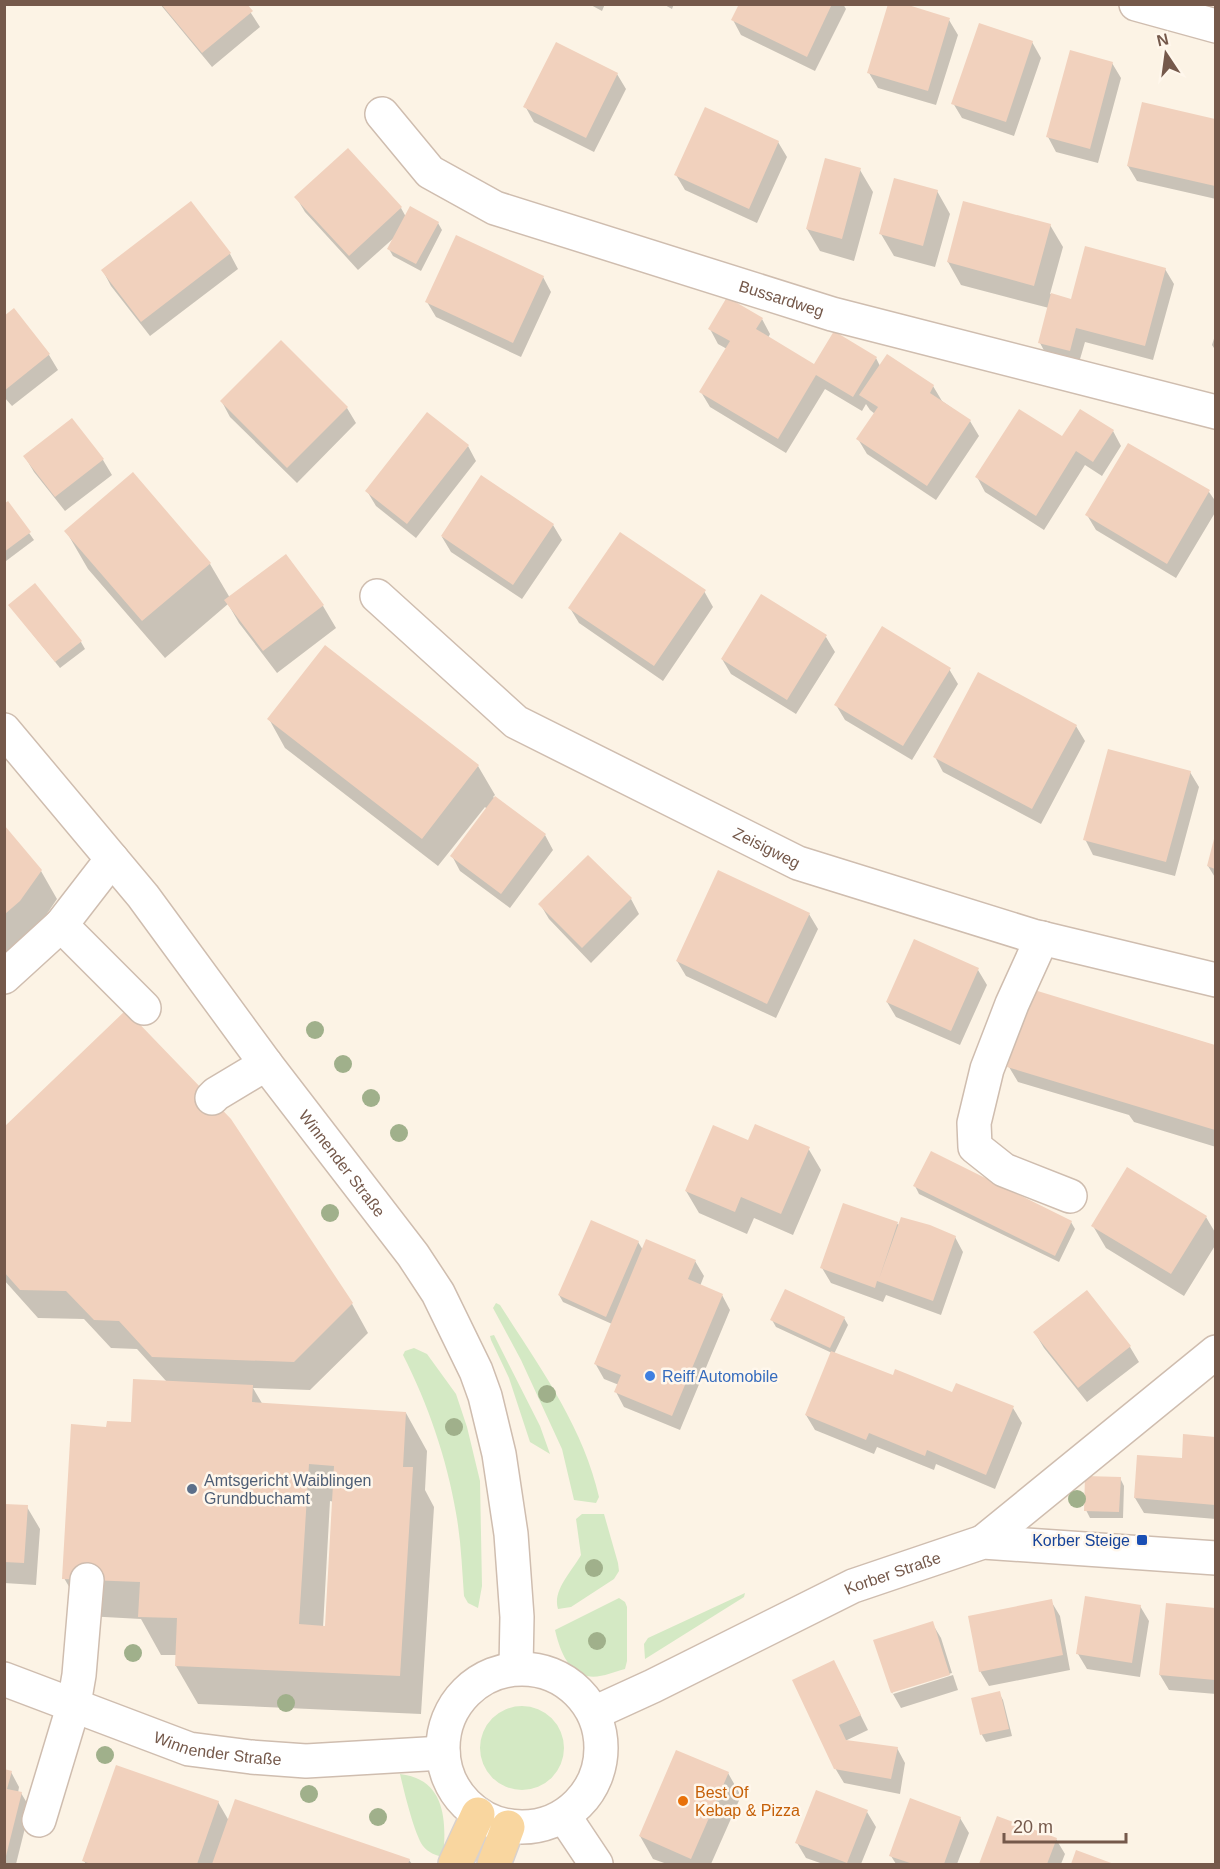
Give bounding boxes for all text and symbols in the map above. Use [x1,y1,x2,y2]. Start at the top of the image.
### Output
north arrow [1136,24,1196,84]
text: N [1155,30,1170,49]
street label: Bussardweg [737,277,826,319]
street label: Zeisigweg [731,824,803,871]
street label: Winnender Straße [296,1107,389,1220]
place label: Reiff Automobile [662,1368,778,1385]
marker: Reiff Automobile [643,1369,657,1383]
place label: Amtsgericht Waiblingen Grundbuchamt [204,1472,371,1507]
marker: Amtsgericht Waiblingen Grundbuchamt [185,1482,199,1496]
place label: Korber Steige [1032,1532,1130,1549]
marker: Korber Steige [1135,1533,1149,1547]
street label: Korber Straße [841,1548,943,1598]
street label: Winnender Straße [152,1728,282,1768]
place label: Best Of Kebap & Pizza [695,1784,800,1819]
marker: Best Of Kebap & Pizza [676,1794,690,1808]
scale bar [1004,1806,1126,1844]
text: 20 m [1013,1817,1053,1837]

